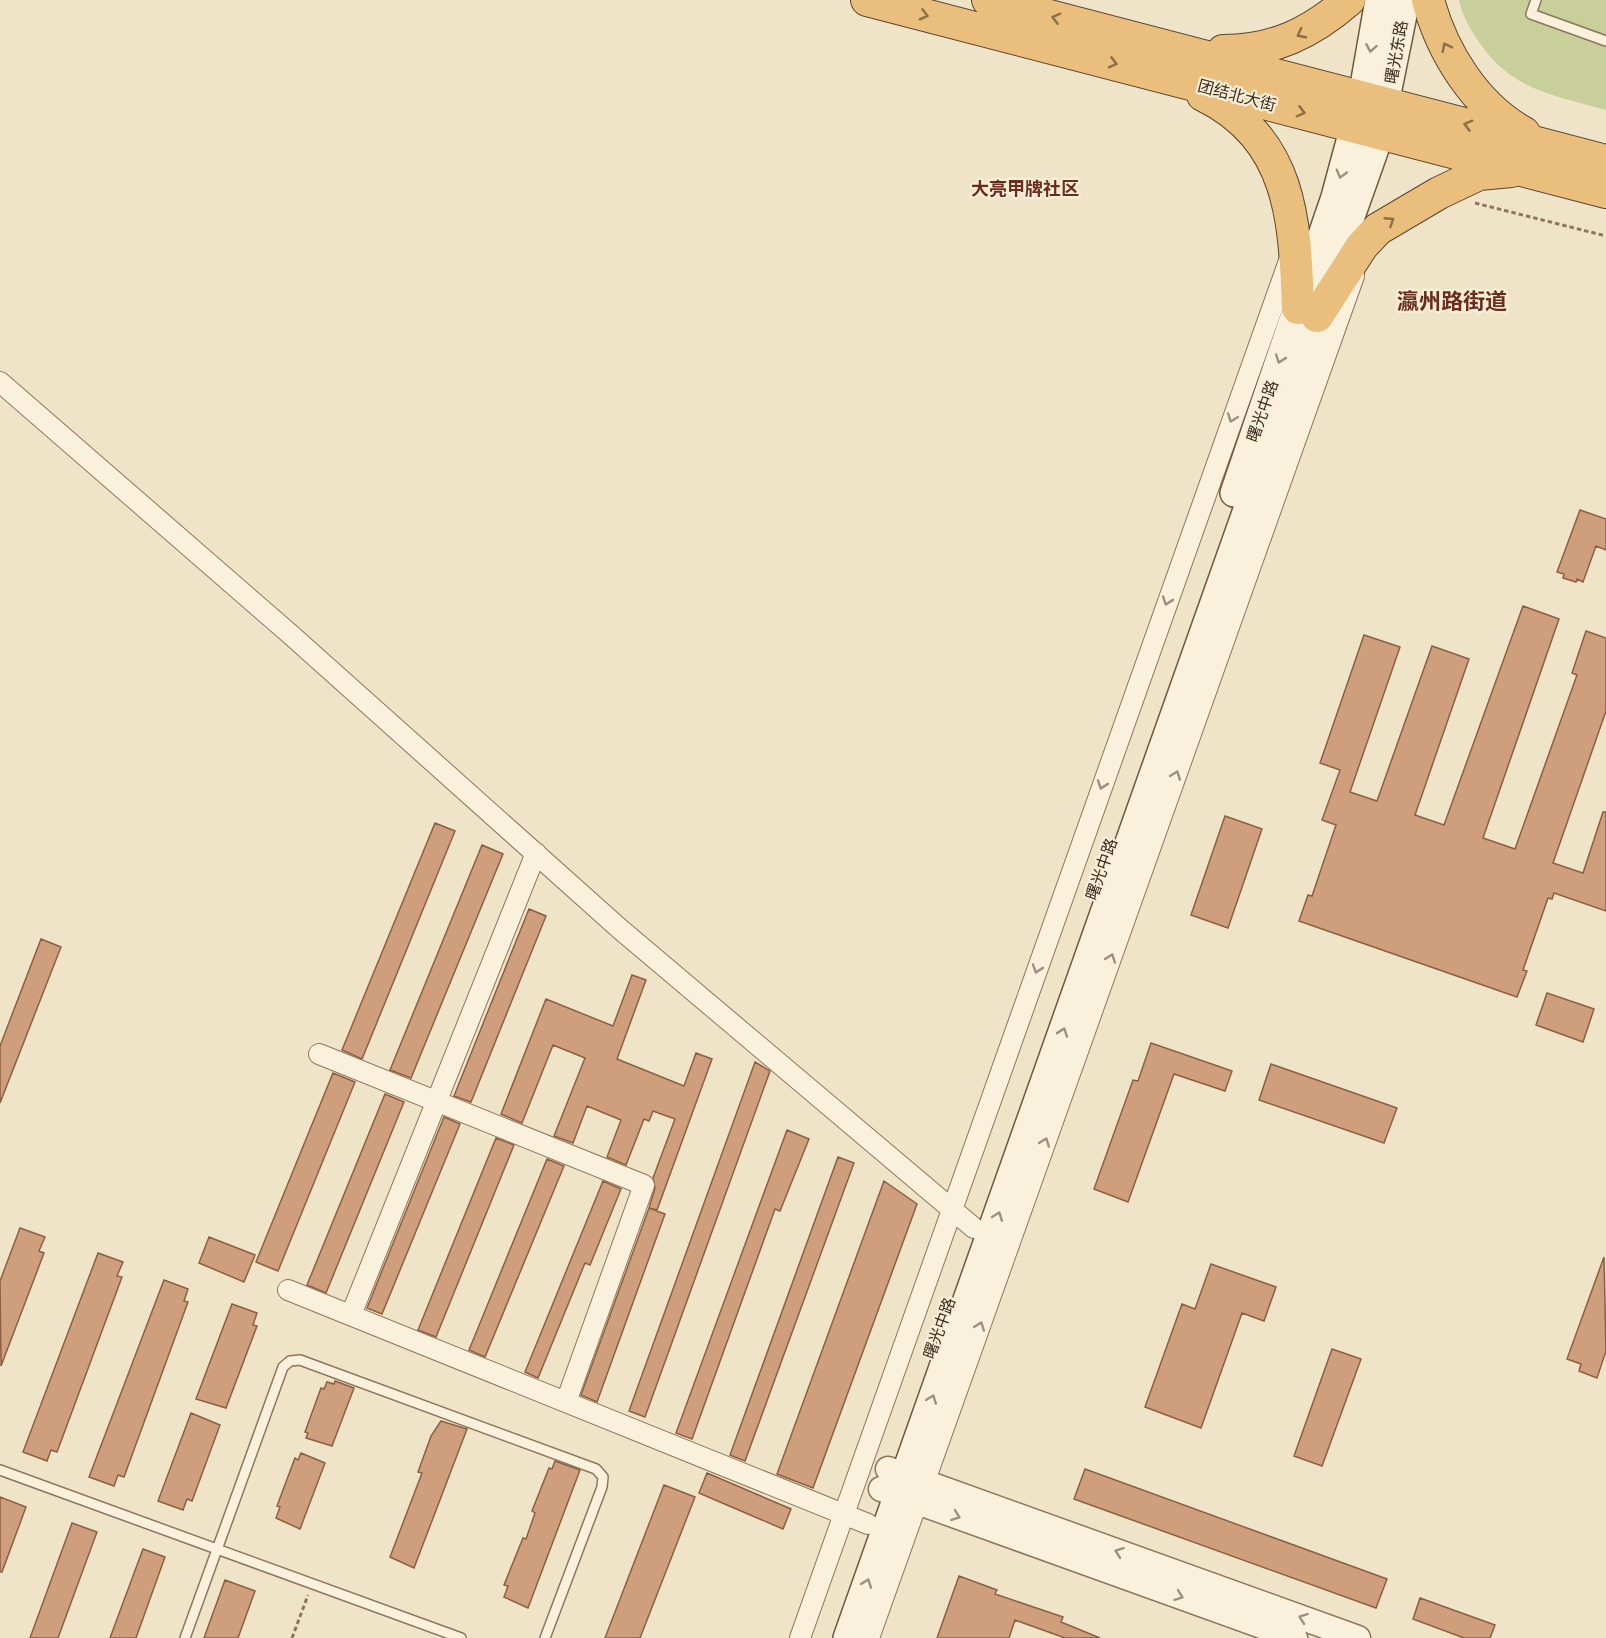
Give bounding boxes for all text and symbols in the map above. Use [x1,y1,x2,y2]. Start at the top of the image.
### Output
one-way arrow [919,7,929,20]
one-way arrow [1051,12,1061,25]
street label: 曙光东路 [1381,19,1411,85]
one-way arrow [1297,27,1308,38]
one-way arrow [1365,43,1378,53]
one-way arrow [1442,43,1453,53]
one-way arrow [1108,55,1118,68]
street label: 团结北大街 [1196,75,1278,115]
one-way arrow [1296,105,1306,118]
one-way arrow [1463,119,1473,132]
one-way arrow [1336,168,1348,178]
district label: 大亮甲牌社区 [971,177,1079,200]
one-way arrow [1383,217,1394,228]
district label: 瀛州路街道 [1397,286,1507,315]
one-way arrow [1275,353,1288,364]
street label: 曙光中路 [1242,377,1282,445]
one-way arrow [1227,412,1240,422]
one-way arrow [1161,595,1174,606]
one-way arrow [1169,770,1182,781]
one-way arrow [1096,779,1109,790]
street label: 曙光中路 [1081,835,1121,903]
one-way arrow [1103,954,1116,964]
one-way arrow [1031,963,1044,974]
one-way arrow [1056,1027,1069,1038]
one-way arrow [1038,1137,1051,1148]
one-way arrow [991,1211,1004,1222]
street label: 曙光中路 [919,1295,959,1361]
one-way arrow [972,1321,985,1332]
one-way arrow [925,1394,938,1405]
one-way arrow [950,1508,961,1521]
one-way arrow [1114,1547,1125,1559]
one-way arrow [859,1578,872,1589]
one-way arrow [1173,1589,1184,1602]
one-way arrow [1298,1613,1308,1626]

